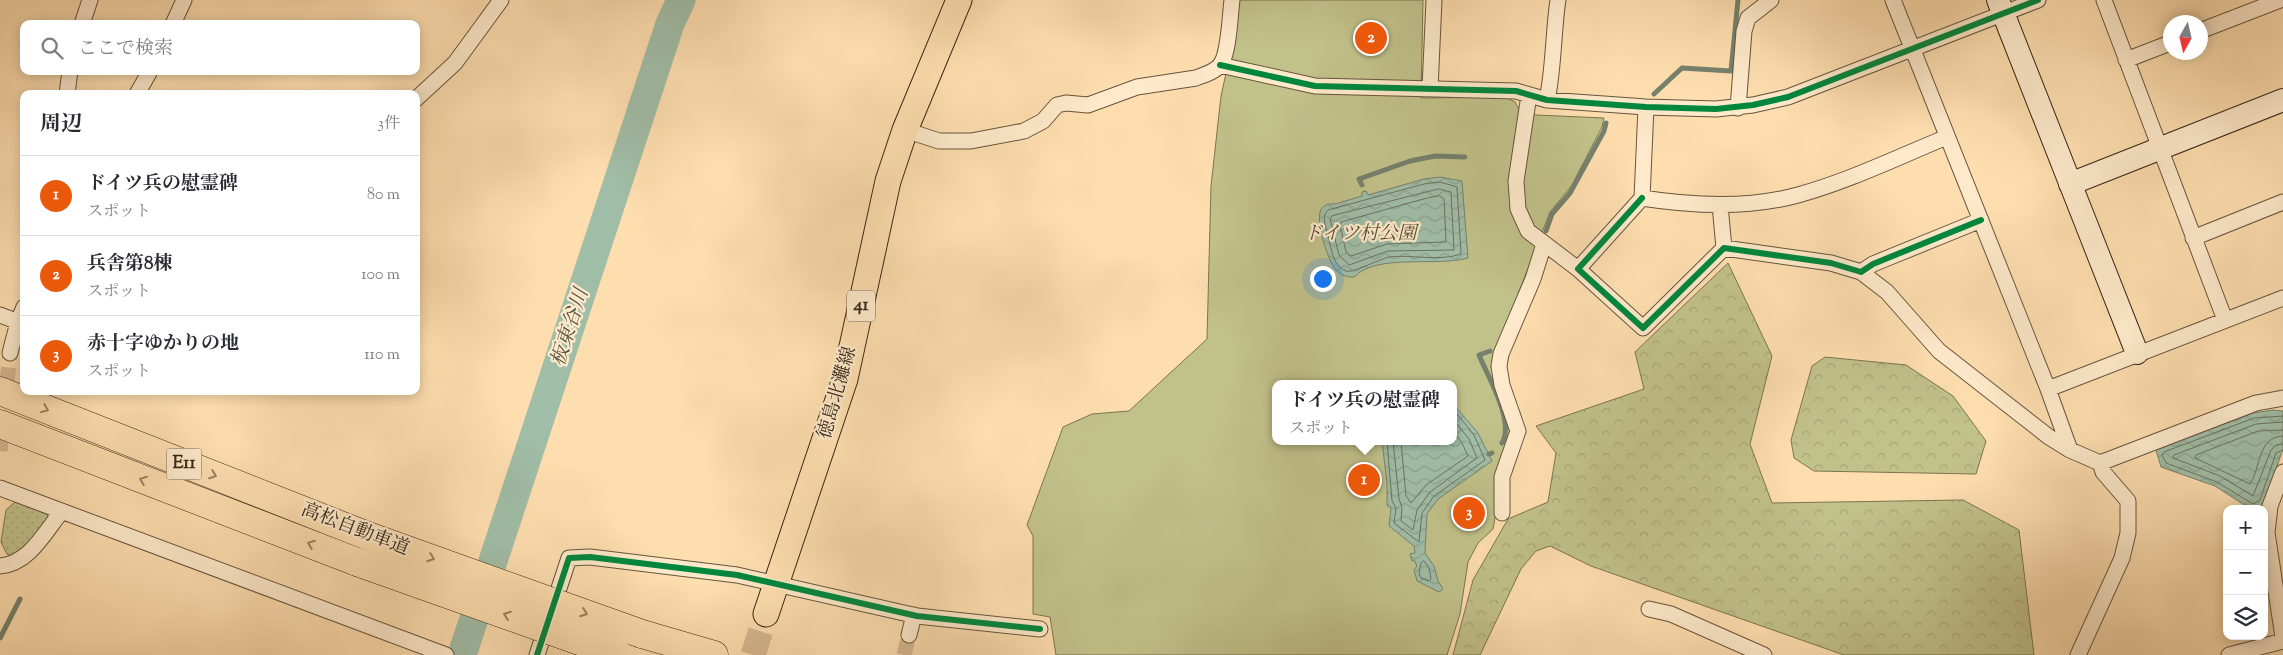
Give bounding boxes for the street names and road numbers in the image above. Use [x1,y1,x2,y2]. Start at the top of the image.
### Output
road number: 41 [847,290,875,322]
street label: 徳島北灘線 [812,344,864,442]
road number: E11 [166,448,202,479]
street label: 高松自動車道 [297,497,413,563]

